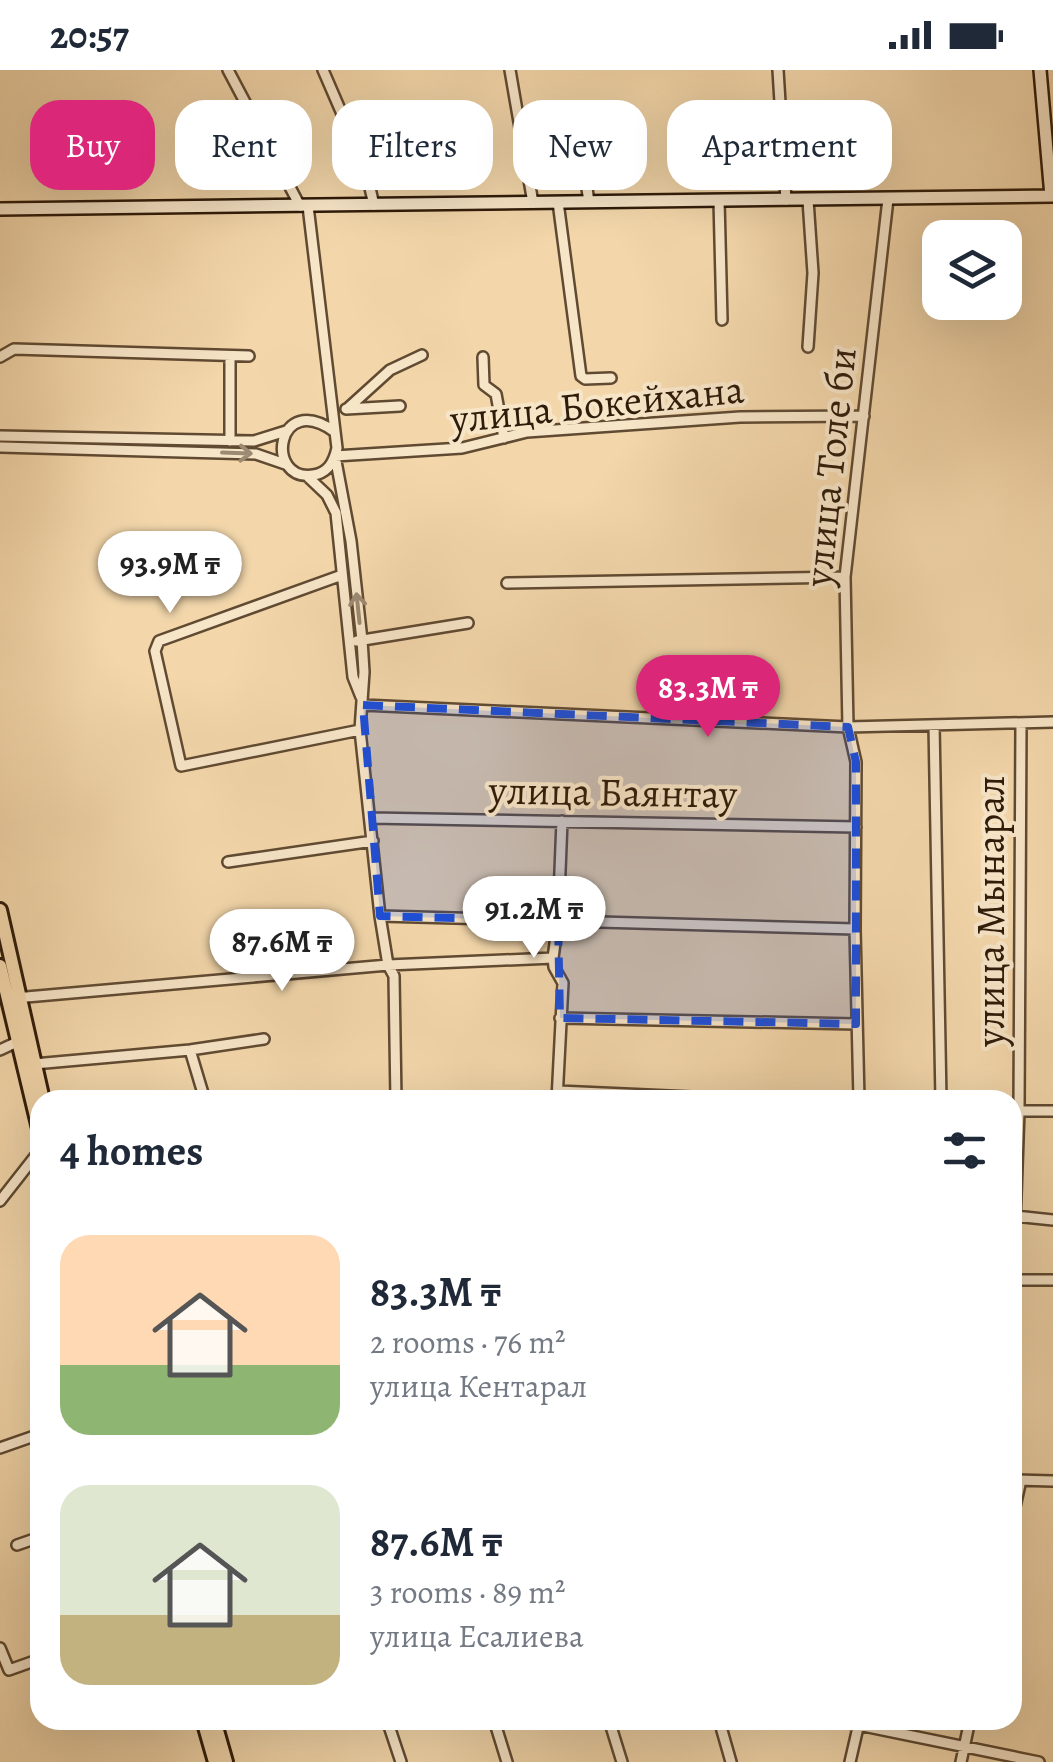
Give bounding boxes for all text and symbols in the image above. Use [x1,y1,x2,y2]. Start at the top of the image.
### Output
text: 20:57 [50,9,129,61]
chip: Buy [30,100,155,190]
chip: Rent [175,100,312,190]
chip: Filters [332,100,493,190]
chip: New [513,100,647,190]
chip: Apartment [667,100,892,190]
map controls [922,220,1022,320]
button: layers [922,220,1022,320]
street label: улица Толе би [790,345,870,590]
street label: улица Бокейхана [447,361,747,447]
one-way arrow [221,444,253,463]
pin: 93.9M ₸ [78,531,262,616]
text: 93.9M ₸ [120,541,220,585]
one-way arrow [348,592,367,624]
pin: 83.3M ₸ [616,655,800,740]
text: 83.3M ₸ [658,665,758,709]
street label: улица Баянтау [487,762,739,822]
street label: улица Мынарал [963,775,1018,1048]
pin: 91.2M ₸ [442,876,626,961]
text: 91.2M ₸ [485,886,583,930]
pin: 87.6M ₸ [190,909,374,994]
text: 87.6M ₸ [232,919,332,963]
text: 4 homes [60,1122,203,1179]
icon: filters [937,1123,992,1178]
text: 83.3M ₸ [370,1263,501,1320]
icon: home [140,1275,260,1395]
text: 2 rooms · 76 m² [370,1320,566,1364]
text: улица Кентарал [370,1364,587,1408]
text: 87.6M ₸ [370,1513,502,1570]
icon: home [140,1525,260,1645]
text: 3 rooms · 89 m² [370,1570,566,1614]
text: улица Есалиева [370,1614,584,1658]

